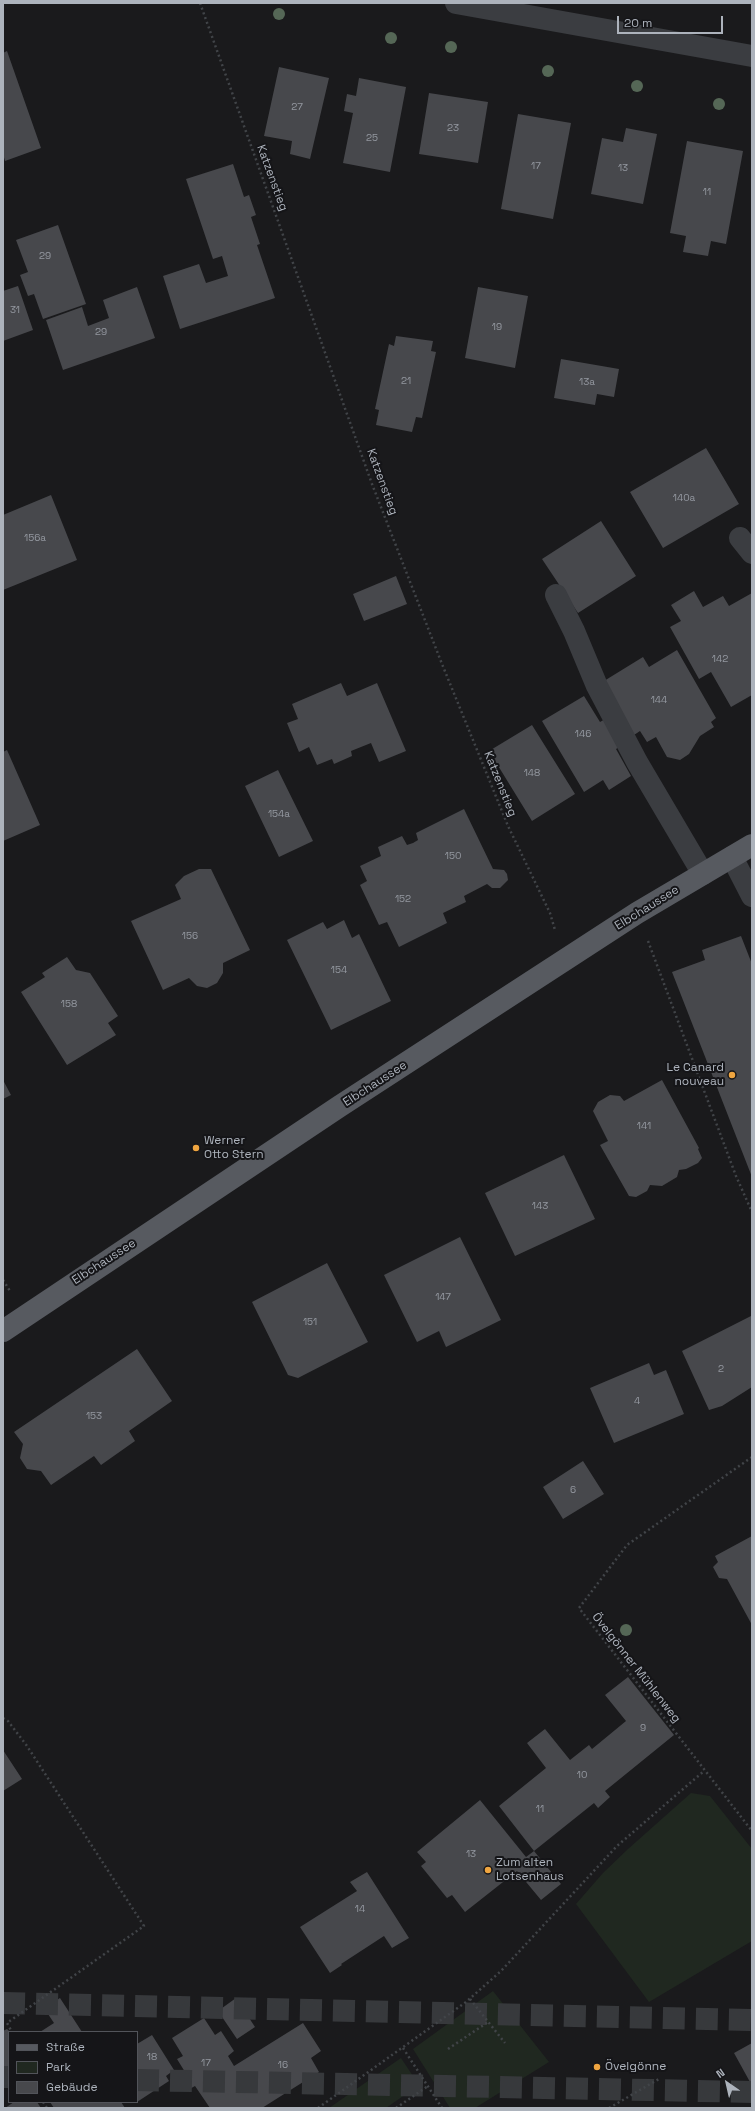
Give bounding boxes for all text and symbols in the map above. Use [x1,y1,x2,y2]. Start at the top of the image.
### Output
scale bar [619,8,725,34]
text: 20 m [624,15,652,31]
house number: 27 [291,101,303,113]
house number: 23 [447,122,459,134]
house number: 25 [366,132,378,144]
street label: Katzenstieg [253,143,291,213]
house number: 17 [531,160,541,172]
house number: 13 [618,162,628,174]
house number: 11 [703,186,711,198]
house number: 29 [39,250,51,262]
house number: 31 [10,304,20,316]
house number: 19 [492,321,502,333]
house number: 29 [95,326,107,338]
house number: 21 [401,375,411,387]
house number: 13a [579,376,595,388]
street label: Katzenstieg [363,447,401,517]
house number: 140a [673,492,695,504]
house number: 156a [24,532,46,544]
house number: 142 [712,653,728,665]
house number: 144 [651,694,667,706]
house number: 146 [575,728,591,740]
street label: Katzenstieg [480,749,520,819]
house number: 148 [524,767,540,779]
house number: 154a [268,808,290,820]
house number: 150 [445,850,461,862]
street label: Elbchaussee [612,883,682,933]
house number: 152 [395,893,411,905]
house number: 156 [182,930,198,942]
house number: 154 [331,964,347,976]
house number: 158 [61,998,77,1010]
street label: Elbchaussee [341,1058,409,1110]
place label: Le Canard nouveau [666,1061,724,1089]
marker: Le Canard nouveau [727,1070,737,1080]
house number: 141 [637,1120,651,1132]
place label: Werner Otto Stern [204,1134,264,1162]
marker: Werner Otto Stern [191,1143,201,1153]
house number: 143 [532,1200,548,1212]
street label: Elbchaussee [70,1236,138,1288]
house number: 147 [435,1291,451,1303]
house number: 151 [303,1316,317,1328]
house number: 2 [718,1363,724,1375]
house number: 4 [634,1395,640,1407]
house number: 153 [86,1410,102,1422]
house number: 6 [570,1484,576,1496]
street label: Övelgönner Mühlenweg [589,1610,683,1726]
house number: 9 [640,1722,646,1734]
house number: 10 [577,1769,587,1781]
house number: 11 [536,1803,544,1815]
house number: 13 [466,1848,476,1860]
place label: Zum alten Lotsenhaus [496,1856,564,1884]
marker: Zum alten Lotsenhaus [483,1865,493,1875]
house number: 14 [355,1903,365,1915]
legend [8,2031,138,2103]
text: Straße [46,2039,85,2055]
house number: 18 [147,2051,157,2063]
house number: 17 [201,2057,211,2069]
text: Park [46,2059,71,2075]
house number: 16 [278,2059,288,2071]
place label: Övelgönne [605,2060,666,2074]
marker: Övelgönne [592,2062,602,2072]
north arrow [707,2063,747,2103]
text: N [713,2065,727,2081]
text: Gebäude [46,2079,98,2095]

